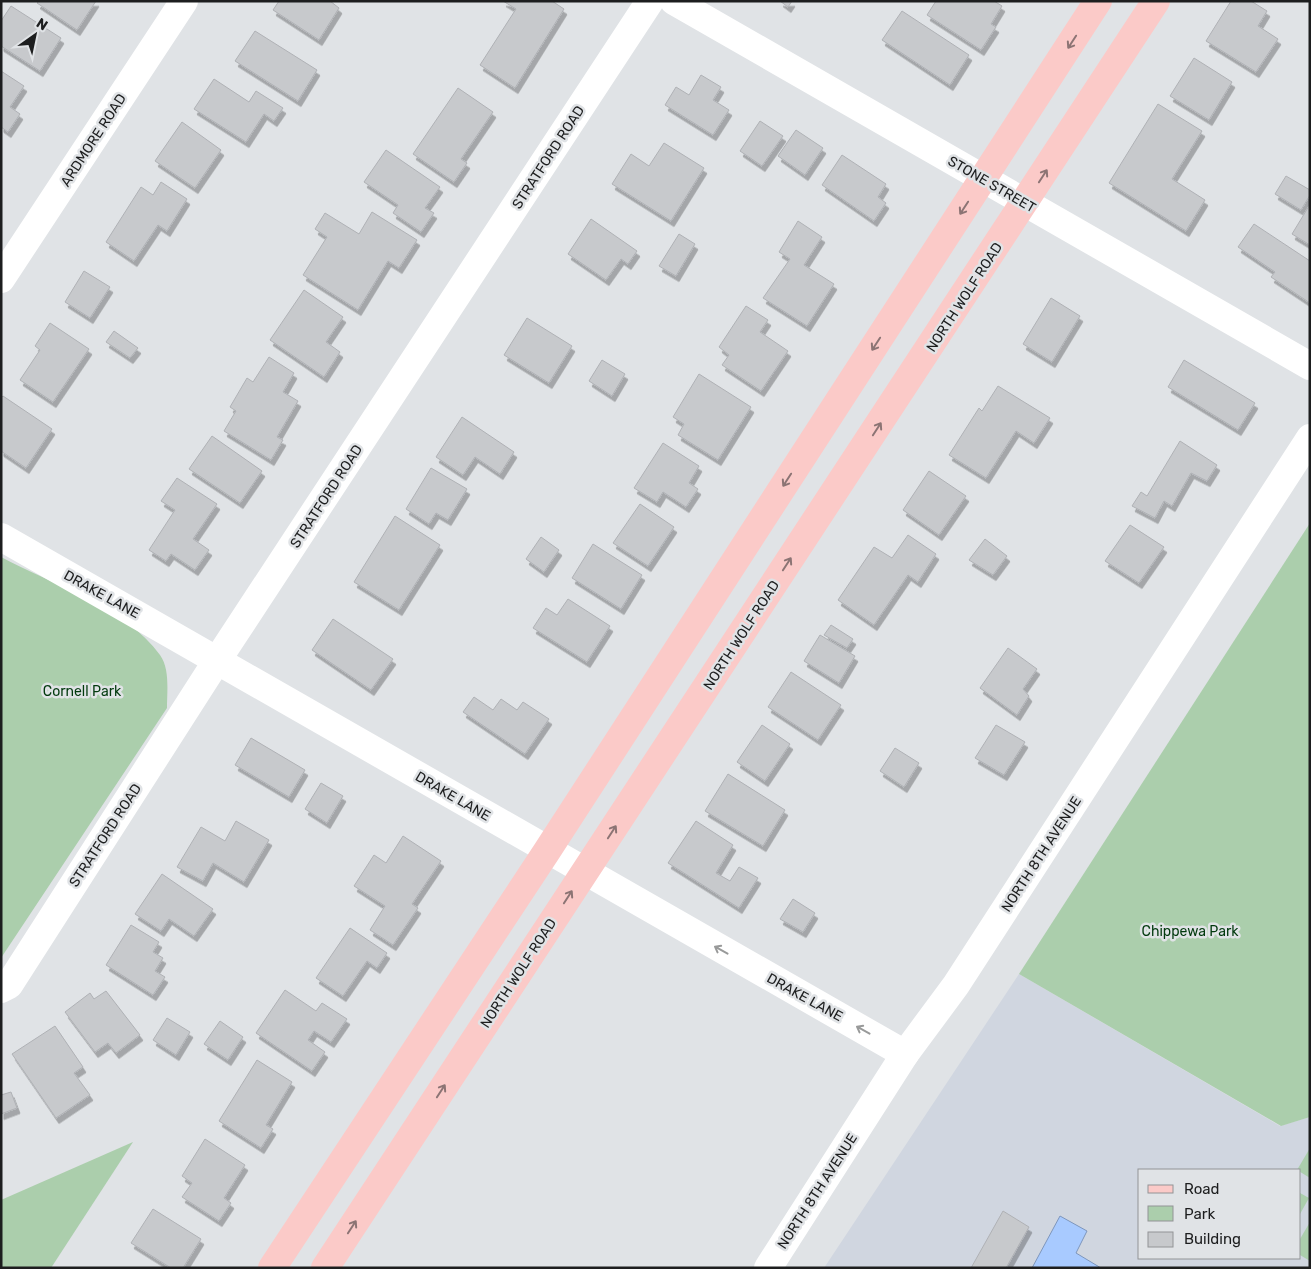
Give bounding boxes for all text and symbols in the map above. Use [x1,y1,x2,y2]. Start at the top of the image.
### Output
north arrow [10,10,60,60]
text: N [33,15,51,34]
one-way arrow [1067,35,1077,49]
street label: ARDMORE ROAD [57,91,130,190]
street label: STRATFORD ROAD [509,102,588,212]
street label: STONE STREET [945,152,1039,216]
one-way arrow [1038,169,1048,183]
one-way arrow [959,200,969,214]
street label: NORTH WOLF ROAD [923,239,1006,355]
one-way arrow [870,337,881,351]
one-way arrow [872,422,882,436]
street label: STRATFORD ROAD [287,441,366,551]
one-way arrow [782,473,792,487]
one-way arrow [783,558,793,572]
street label: DRAKE LANE [61,567,143,622]
street label: NORTH WOLF ROAD [700,577,783,693]
park label: Cornell Park [43,683,122,700]
street label: DRAKE LANE [412,768,493,825]
street label: STRATFORD ROAD [66,780,145,890]
street label: NORTH 8TH AVENUE [998,793,1085,915]
one-way arrow [607,825,617,839]
one-way arrow [564,890,574,904]
street label: NORTH WOLF ROAD [477,915,560,1031]
park label: Chippewa Park [1142,923,1239,940]
one-way arrow [714,945,729,955]
street label: DRAKE LANE [764,970,846,1025]
one-way arrow [855,1025,870,1035]
one-way arrow [436,1084,446,1098]
street label: NORTH 8TH AVENUE [774,1130,861,1252]
legend [1138,1169,1301,1259]
text: Road [1184,1180,1220,1198]
text: Park [1184,1205,1215,1223]
one-way arrow [347,1220,357,1234]
text: Building [1184,1230,1241,1248]

